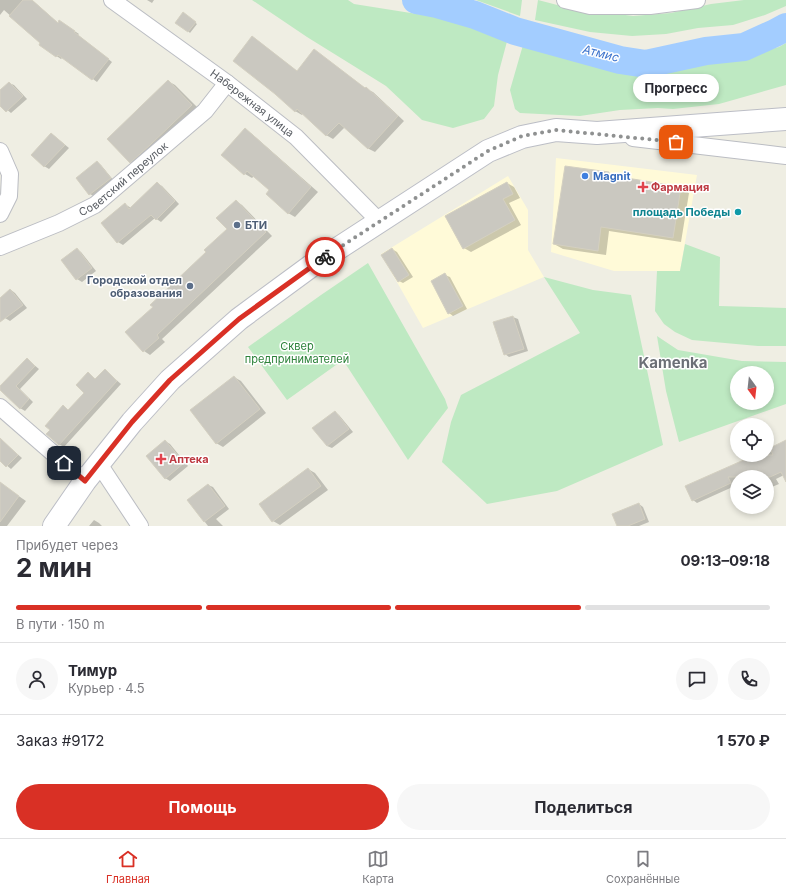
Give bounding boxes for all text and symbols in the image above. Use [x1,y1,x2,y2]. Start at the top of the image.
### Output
water label: Атмис [580,41,621,65]
street label: Набережная улица [207,66,297,140]
callout: Прогресс [633,74,719,102]
text: Прогресс [644,80,708,96]
pin [659,125,693,159]
icon: bag [665,131,687,153]
street label: Советский переулок [76,139,171,219]
place label: Magnit [593,169,630,183]
marker: Magnit [580,171,590,181]
place label: Фармация [651,180,709,194]
marker: Фармация [638,182,648,192]
place label: площадь Победы [633,205,730,219]
marker: площадь Победы [733,207,743,217]
place label: БТИ [245,218,267,232]
marker: БТИ [232,220,242,230]
courier [305,237,345,277]
icon: bike [314,246,336,268]
place label: Городской отдел образования [87,273,182,300]
marker: Городской отдел образования [185,281,195,291]
park label: Сквер предпринимателей [245,339,349,366]
district label: Kamenka [639,353,707,372]
north arrow [730,366,774,410]
map controls [730,366,774,514]
button: locate [730,418,774,462]
pin [47,446,81,480]
icon: home [53,452,75,474]
place label: Аптека [169,452,209,466]
marker: Аптека [156,454,166,464]
button: layers [730,470,774,514]
text: Прибудет через [16,537,118,553]
text: 09:13–09:18 [680,551,770,570]
text: 2 мин [16,552,92,583]
text: В пути · 150 m [16,616,105,632]
button: person [16,658,58,700]
button: chat [676,658,718,700]
button: phone [728,658,770,700]
text: Тимур [68,661,117,680]
text: Курьер · 4.5 [68,680,145,696]
text: Заказ #9172 [16,731,104,750]
text: 1 570 ₽ [717,731,770,750]
button: Помощь [16,784,389,830]
button: Поделиться [397,784,770,830]
tab: Главная [106,848,150,886]
tab: Карта [362,848,394,886]
tab: Сохранённые [606,848,680,886]

